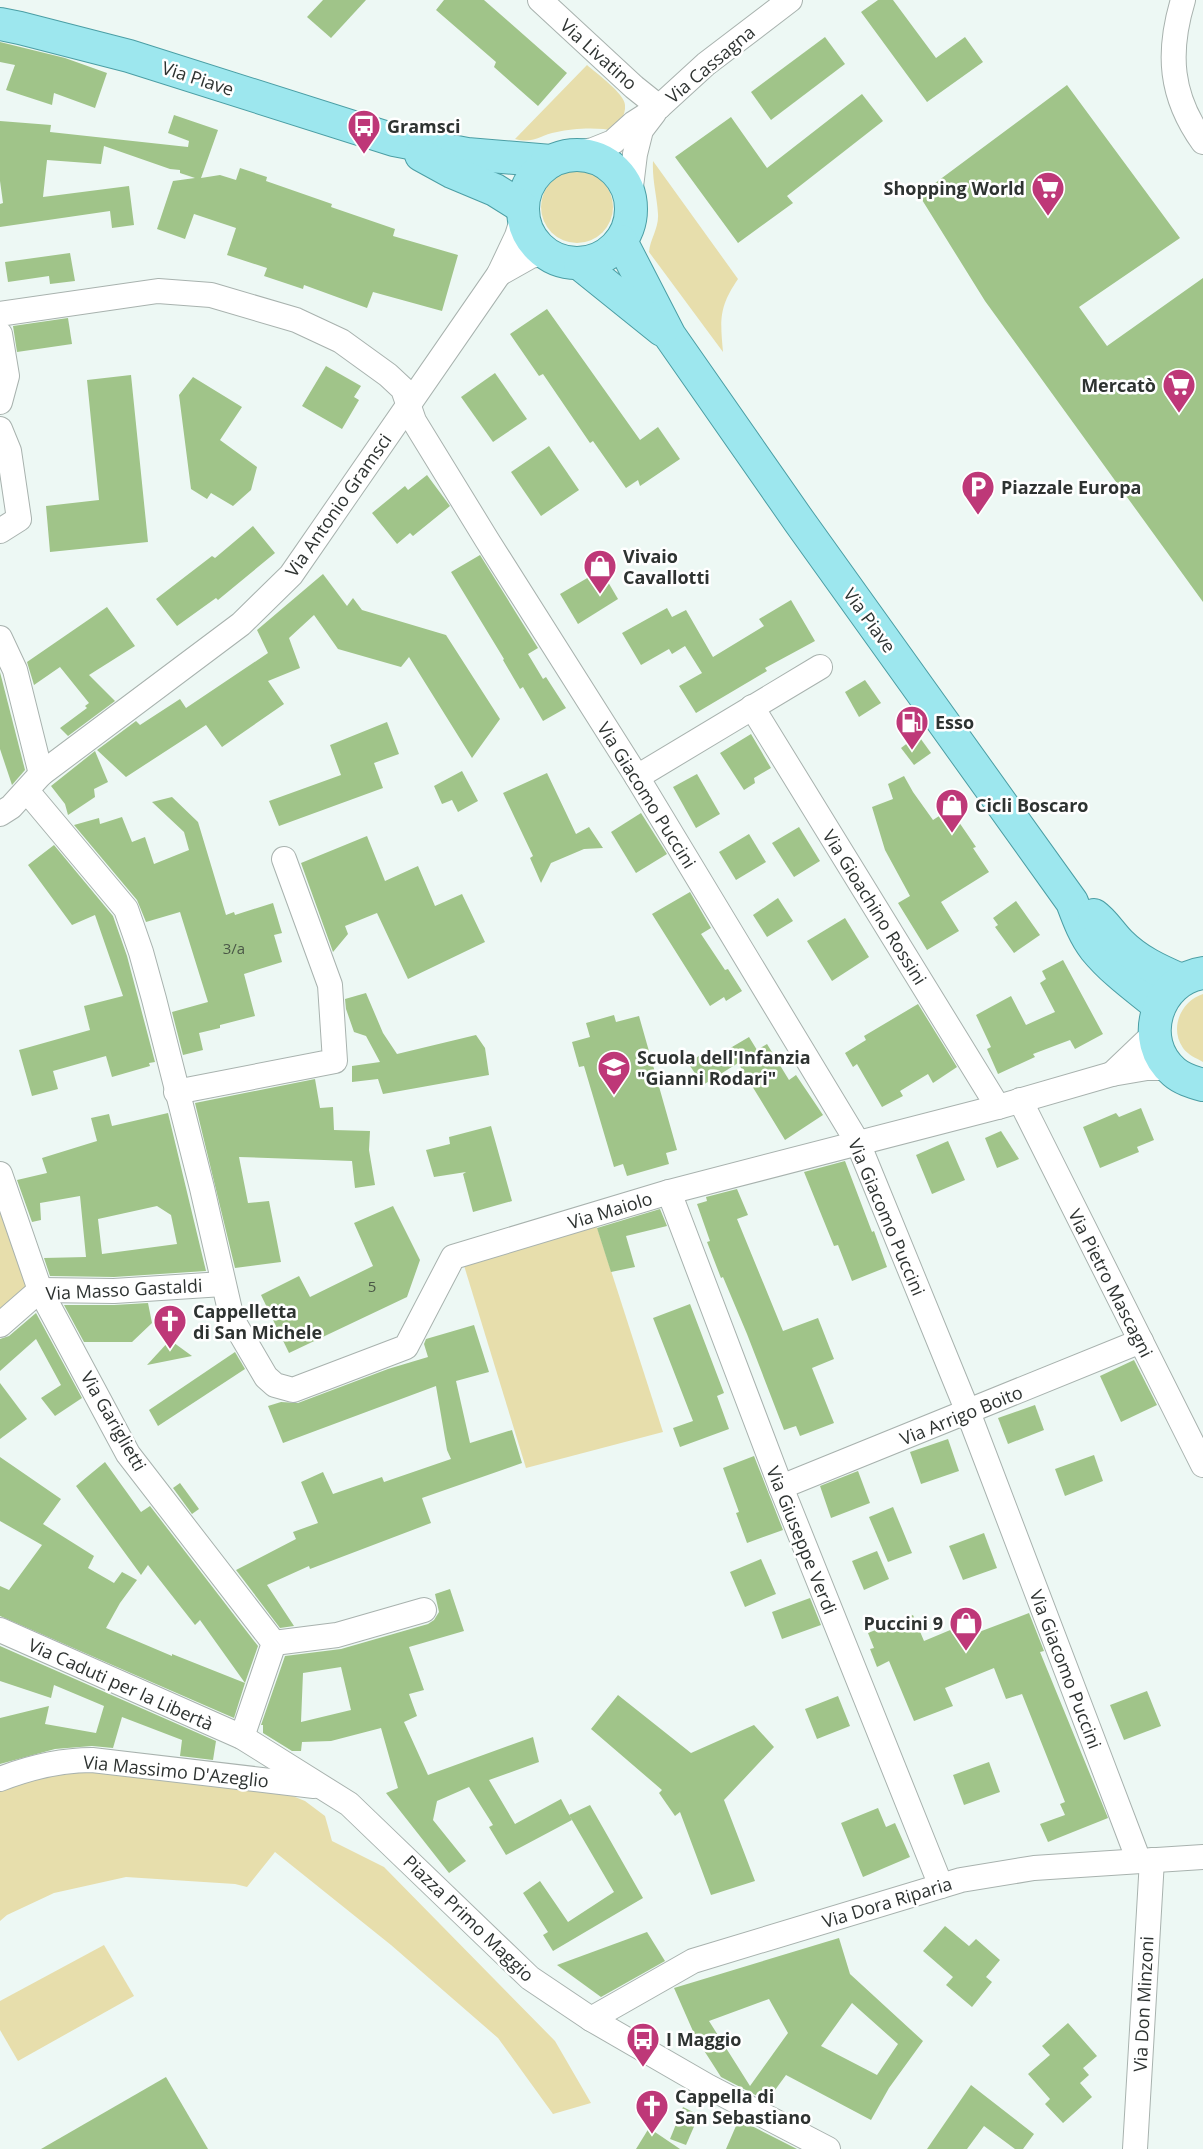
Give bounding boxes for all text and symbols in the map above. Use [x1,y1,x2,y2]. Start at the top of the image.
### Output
street label: Via Livatino [555,13,643,95]
street label: Via Cassagna [660,20,760,108]
street label: Via Piave [159,55,237,101]
bus stop icon: Gramsci [346,108,382,155]
place label: Gramsci [387,114,460,138]
supermarket icon: Shopping World [1030,170,1066,217]
place label: Shopping World [884,176,1025,200]
supermarket icon: Mercatò [1161,367,1197,414]
place label: Mercatò [1081,373,1156,397]
street label: Via Antonio Gramsci [280,429,396,581]
parking icon: Piazzale Europa [960,469,996,516]
place label: Piazzale Europa [1001,475,1141,499]
place label: Vivaio Cavallotti [623,544,710,589]
shop icon: Vivaio Cavallotti [582,548,618,595]
street label: Via Piave [838,583,902,657]
fuel station icon: Esso [894,704,930,751]
place label: Esso [935,710,974,734]
street label: Via Giacomo Puccini [592,717,702,873]
shop icon: Cicli Boscaro [934,787,970,834]
place label: Cicli Boscaro [975,793,1089,817]
street label: Via Gioachino Rossini [818,825,932,989]
house number: 3/a [223,938,245,958]
place label: Scuola dell'Infanzia "Gianni Rodari" [637,1045,811,1090]
school or university icon: Scuola dell'Infanzia "Gianni Rodari" [596,1049,632,1096]
street label: Via Giacomo Puccini [843,1135,931,1299]
street label: Via Maiolo [565,1186,655,1234]
street label: Via Pietro Mascagni [1063,1205,1159,1361]
street label: Via Masso Gastaldi [45,1273,203,1305]
house number: 5 [368,1276,376,1296]
place label: Cappelletta di San Michele [193,1299,322,1344]
church icon: Cappelletta di San Michele [152,1303,188,1350]
street label: Via Gariglietti [76,1367,152,1475]
street label: Via Arrigo Boito [896,1380,1026,1450]
street label: Via Giuseppe Verdi [761,1462,843,1618]
street label: Via Giacomo Puccini [1025,1586,1107,1752]
shop icon: Puccini 9 [948,1605,984,1652]
place label: Puccini 9 [864,1611,943,1635]
street label: Via Caduti per la Libertà [25,1632,217,1736]
street label: Via Massimo D'Azeglio [82,1749,270,1793]
street label: Piazza Primo Maggio [398,1849,540,1987]
street label: Via Dora Riparia [819,1871,955,1933]
street label: Via Don Minzoni [1127,1935,1159,2073]
bus stop icon: I Maggio [625,2021,661,2068]
place label: I Maggio [666,2027,741,2051]
place label: Cappella di San Sebastiano [675,2084,811,2129]
church icon: Cappella di San Sebastiano [634,2088,670,2135]

